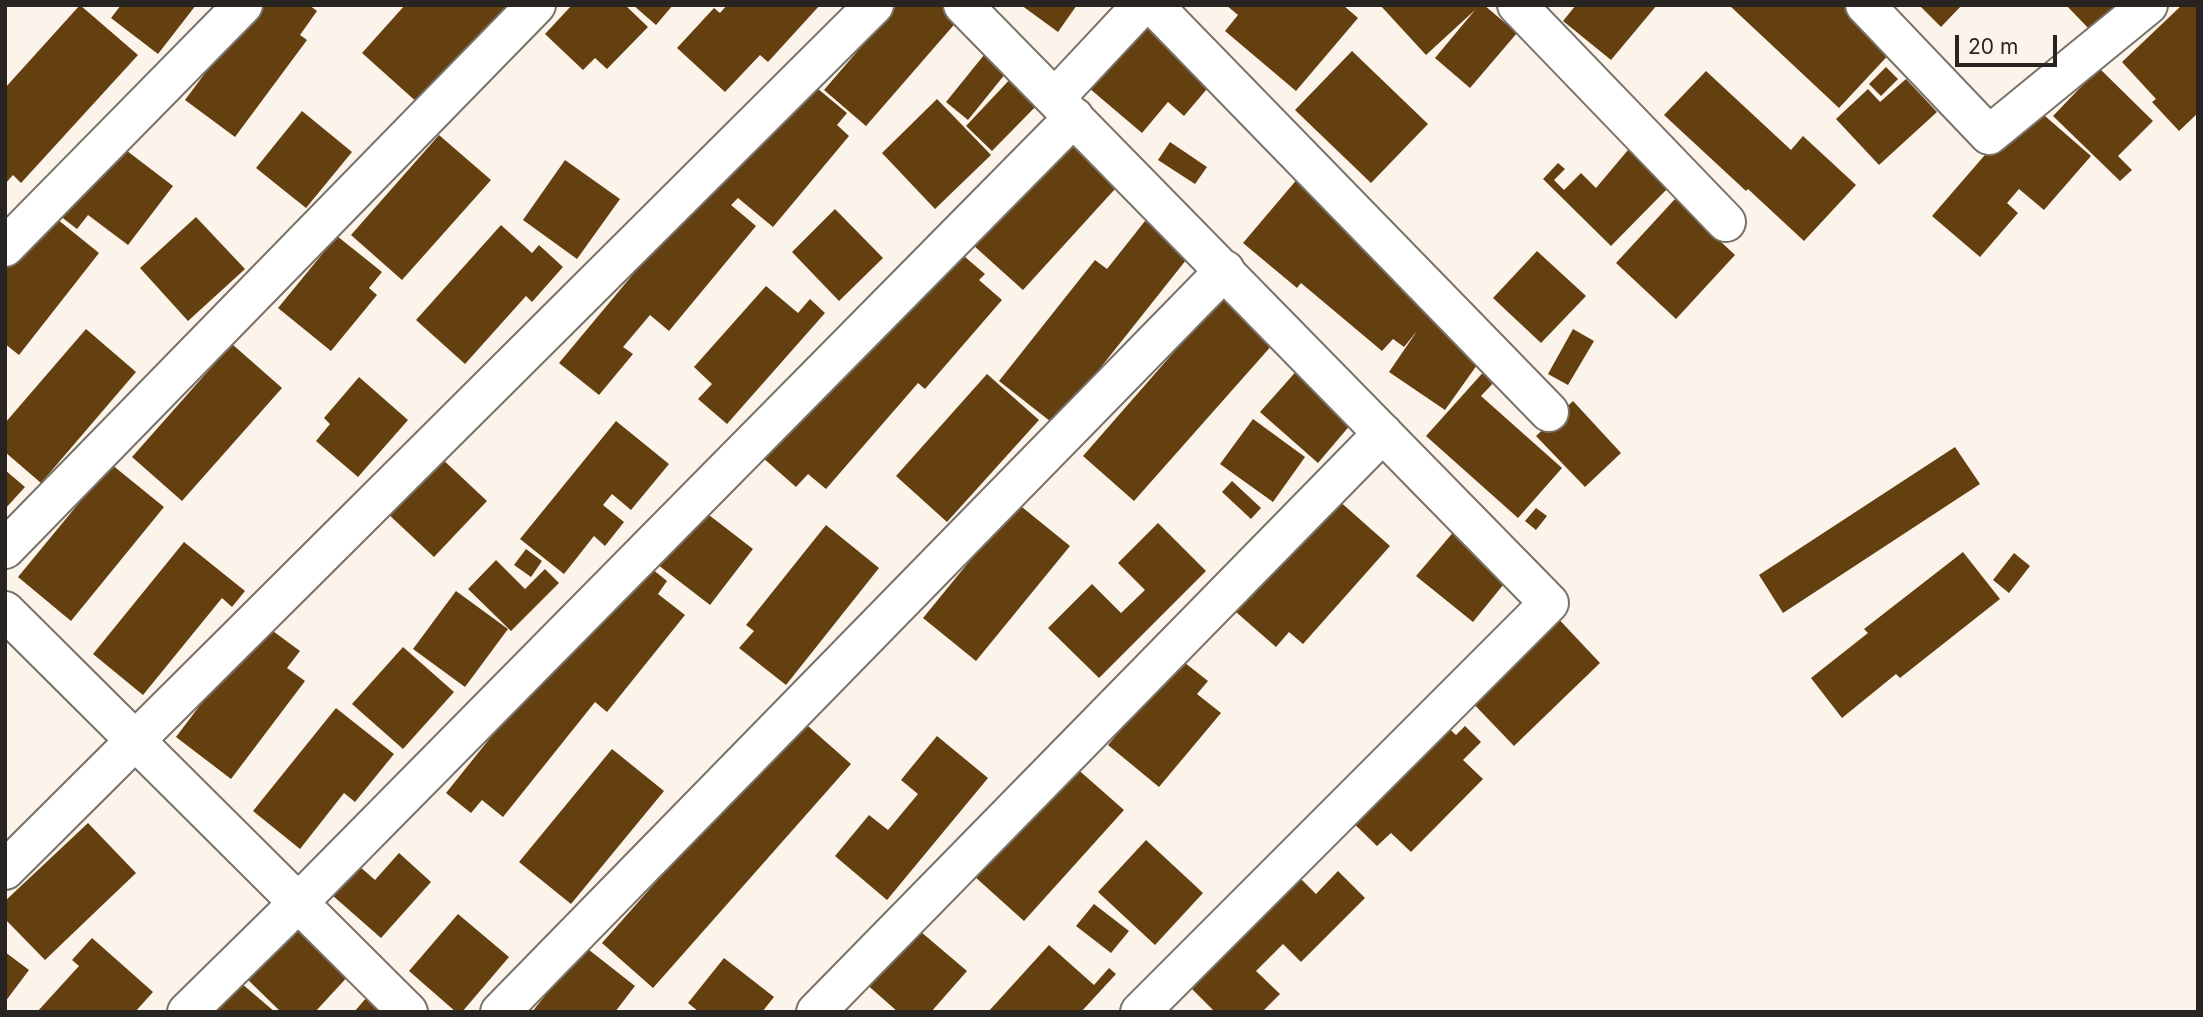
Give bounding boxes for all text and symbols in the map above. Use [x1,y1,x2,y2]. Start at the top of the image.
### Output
scale bar [1958,21,2060,65]
text: 20 m [1968,34,2018,59]

